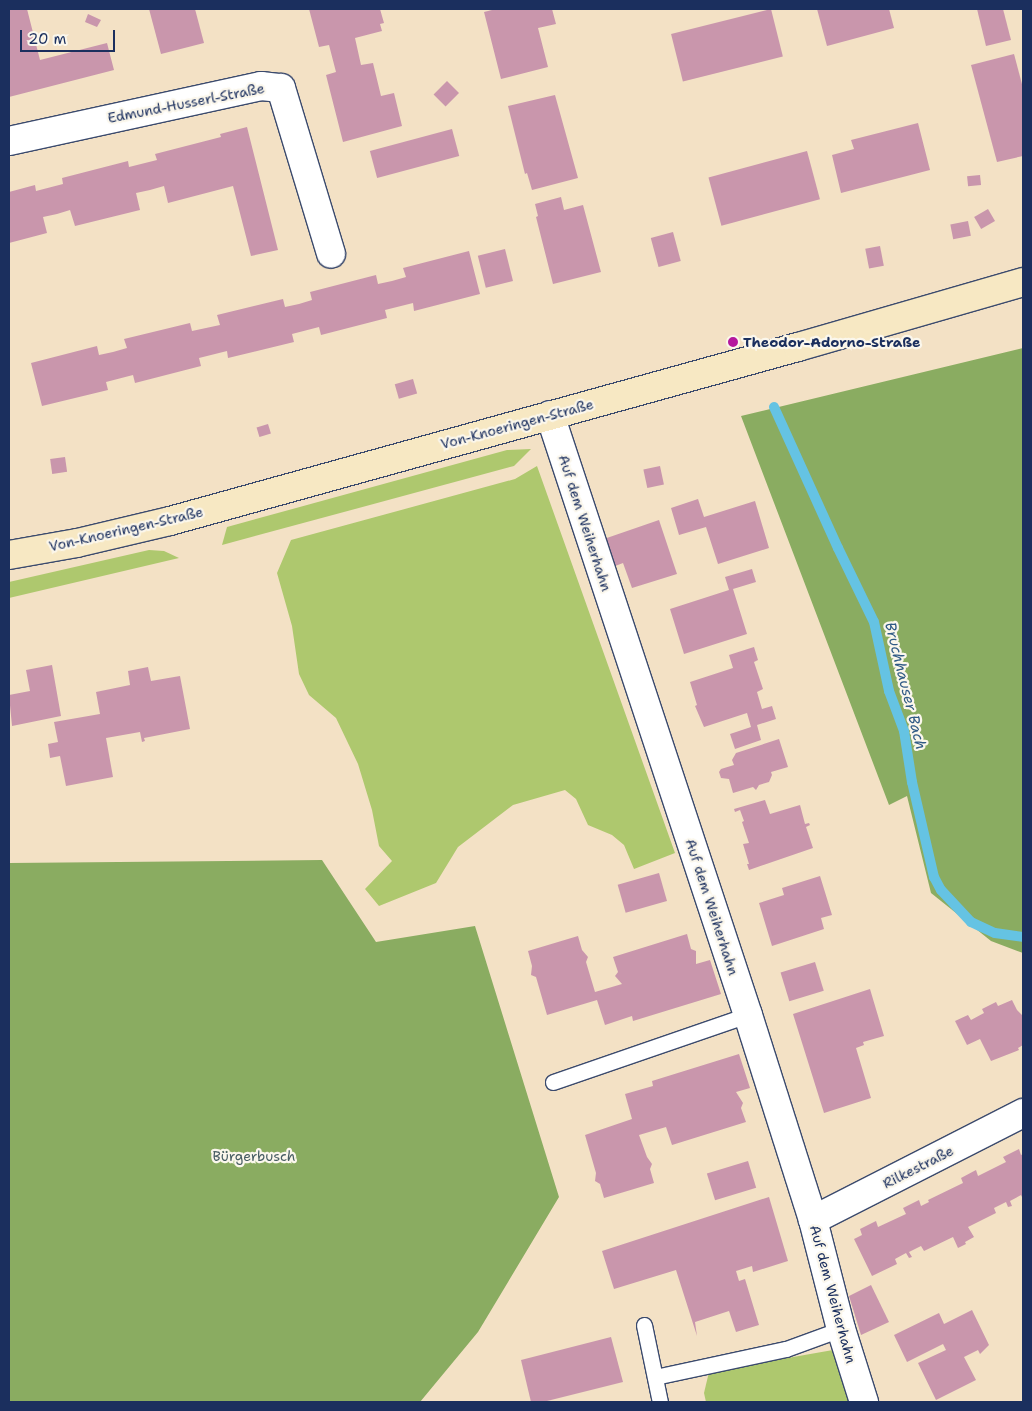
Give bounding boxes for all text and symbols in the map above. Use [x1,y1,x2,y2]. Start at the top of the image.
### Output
scale bar [22,20,118,52]
text: 20 m [28,29,67,49]
street label: Edmund-Husserl-Straße [106,80,266,126]
place label: Theodor-Adorno-Straße [743,334,920,350]
marker: Theodor-Adorno-Straße [727,336,739,348]
street label: Von-Knoeringen-Straße [439,395,595,453]
street label: Auf dem Weiherhahn [555,453,615,593]
street label: Von-Knoeringen-Straße [47,503,205,555]
water label: Bruchhauser Bach [880,620,930,752]
street label: Auf dem Weiherhahn [682,837,742,977]
street label: Rilkestraße [880,1142,956,1192]
park label: Bürgerbusch [212,1148,296,1164]
street label: Auf dem Weiherhahn [806,1223,860,1365]

